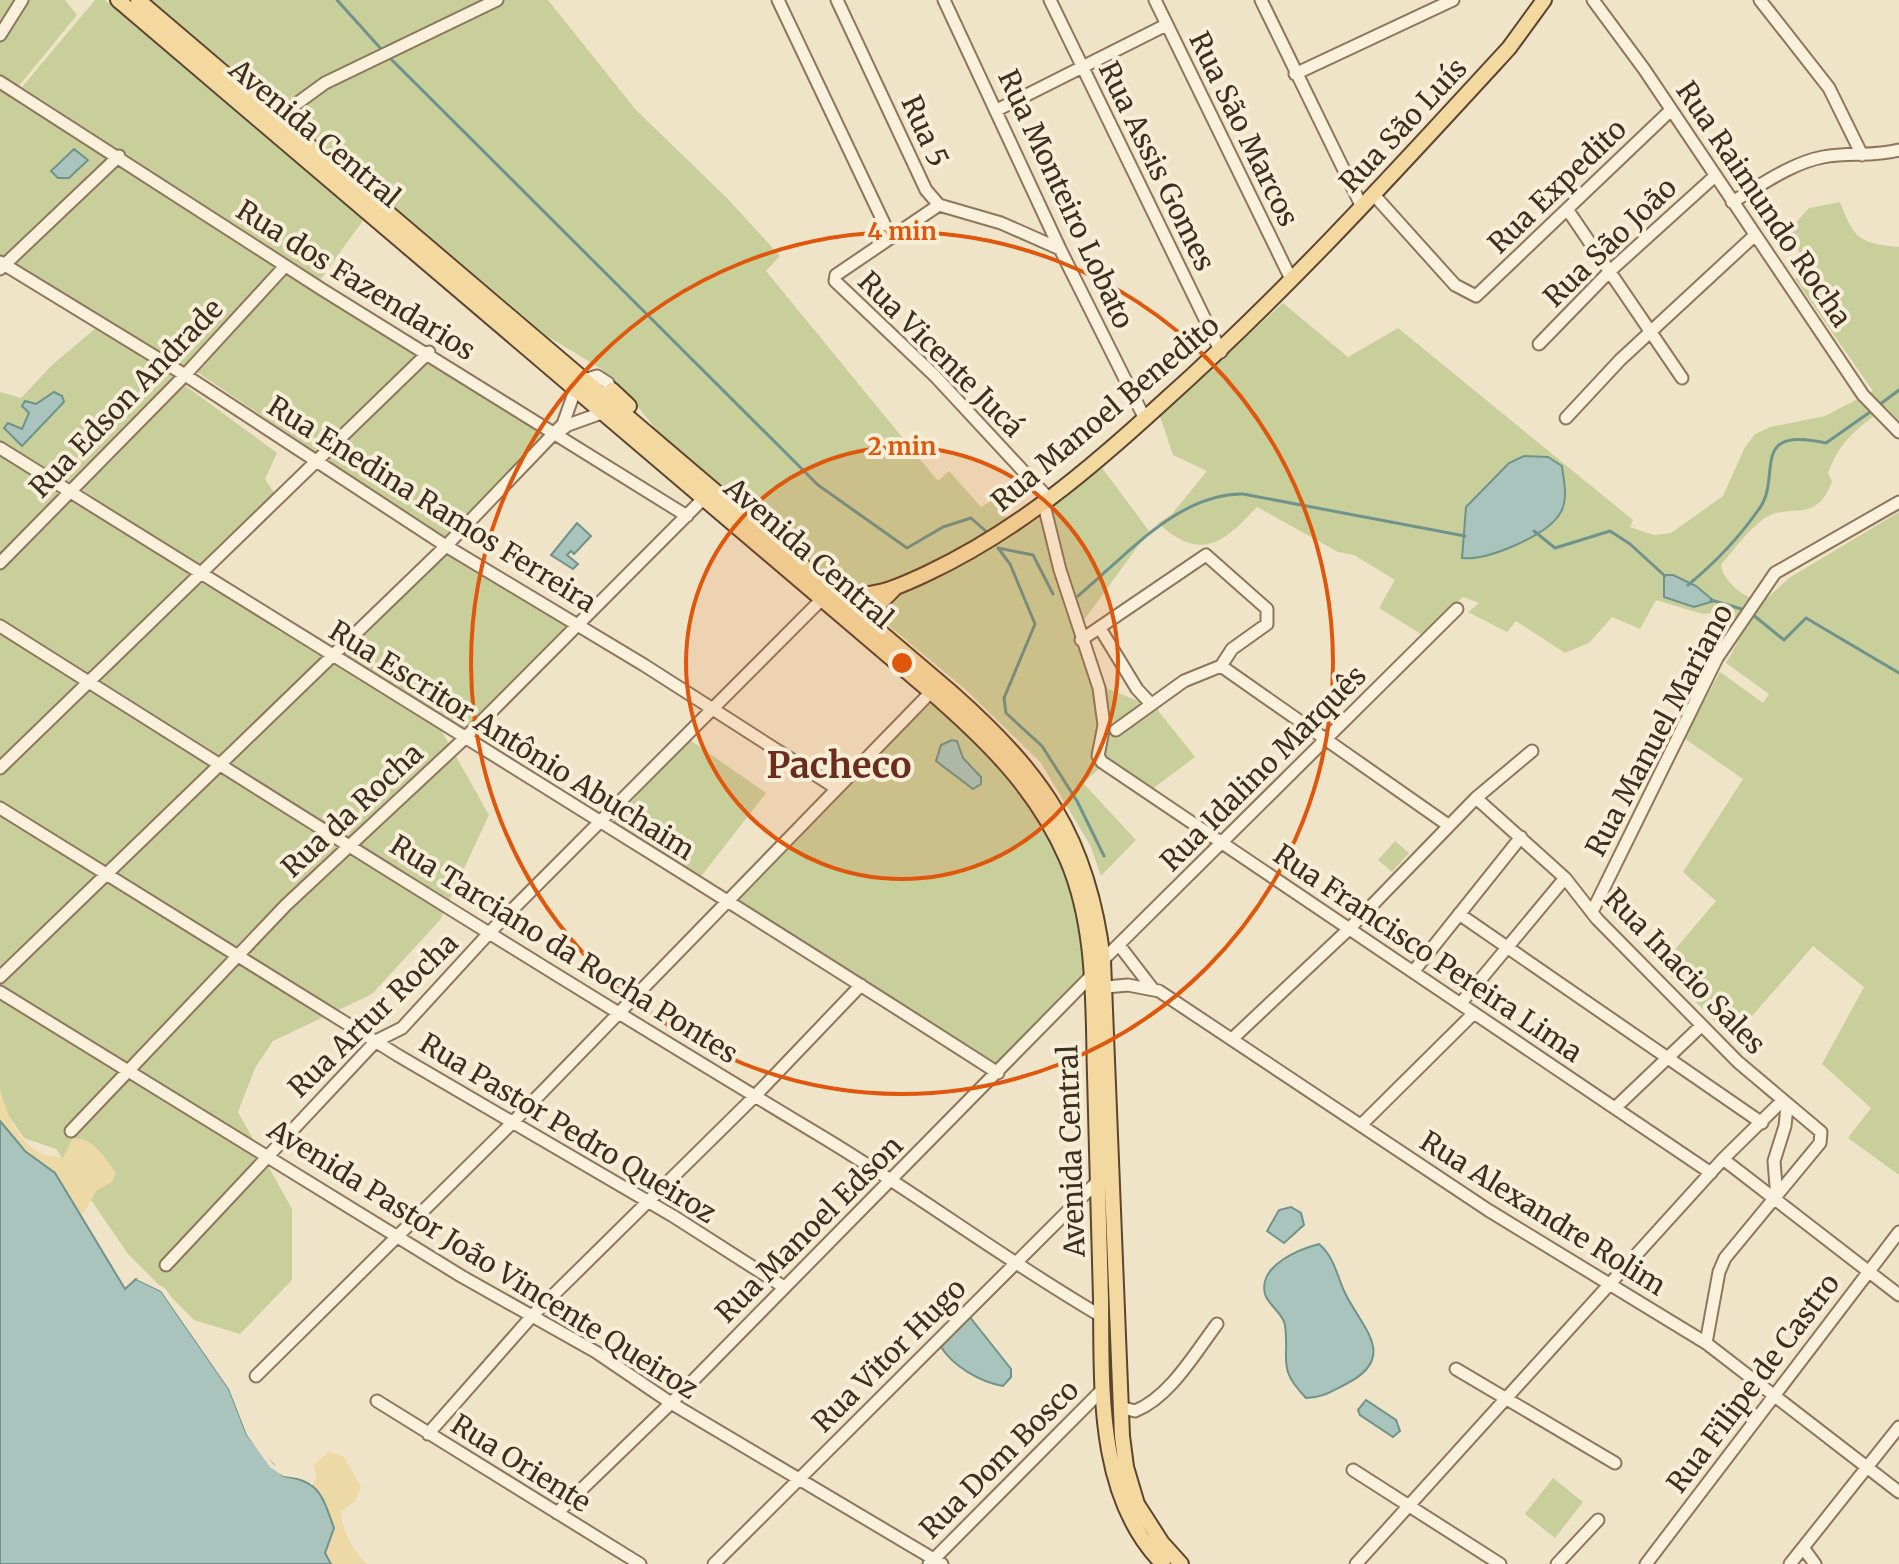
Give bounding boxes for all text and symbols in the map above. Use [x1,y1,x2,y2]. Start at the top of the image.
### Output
street label: Rua São Marcos [1181,26,1307,232]
street label: Avenida Central [221,50,408,215]
street label: Rua São Luís [1332,50,1474,200]
street label: Rua Assis Gomes [1091,55,1223,277]
street label: Rua Monteiro Lobato [990,64,1142,334]
street label: Rua Raimundo Rocha [1668,74,1860,334]
street label: Rua 5 [893,90,957,172]
street label: Rua Expedito [1480,111,1634,261]
street label: Rua São João [1536,170,1684,314]
street label: Rua dos Fazendarios [230,192,482,368]
text: 4 min [867,216,937,247]
street label: Rua Vicente Jucá [851,264,1031,444]
street label: Rua Edson Andrade [22,291,230,505]
street label: Rua Manoel Benedito [984,307,1226,519]
street label: Rua Enedina Ramos Ferreira [261,388,603,620]
text: 2 min [868,431,936,462]
street label: Avenida Central [716,469,901,636]
street label: Rua Manuel Mariano [1577,598,1741,862]
street label: Rua Escritor Antônio Abuchaim [322,612,702,868]
centre of rings [888,649,916,677]
street label: Rua Idalino Marquês [1152,657,1374,879]
street label: Rua da Rocha [274,735,430,885]
district label: Pacheco [766,743,912,788]
street label: Rua Tarciano da Rocha Pontes [383,827,745,1071]
street label: Rua Francisco Pereira Lima [1267,836,1589,1070]
street label: Rua Inacio Sales [1597,880,1773,1062]
street label: Rua Artur Rocha [281,925,465,1105]
street label: Rua Pastor Pedro Queiroz [413,1025,723,1231]
street label: Avenida Central [1049,1044,1093,1259]
street label: Avenida Pastor João Vincente Queiroz [260,1111,705,1407]
street label: Rua Alexandre Rolim [1413,1123,1673,1303]
street label: Rua Manoel Edson [708,1128,910,1330]
street label: Rua Filipe de Castro [1659,1266,1847,1500]
street label: Rua Vitor Hugo [804,1270,974,1440]
street label: Rua Dom Bosco [912,1372,1086,1546]
street label: Rua Oriente [444,1406,598,1520]

